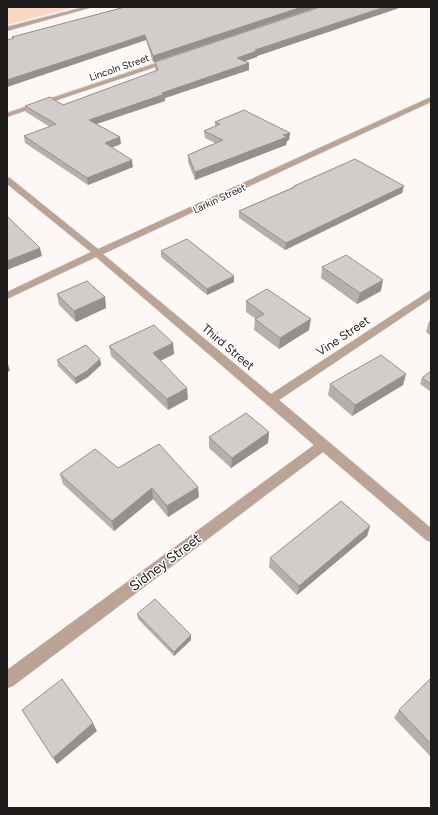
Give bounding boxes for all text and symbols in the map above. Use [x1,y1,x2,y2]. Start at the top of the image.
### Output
street label: Lincoln Street [87,51,151,84]
street label: Larkin Street [191,180,248,216]
street label: Vine Street [314,313,373,359]
street label: Third Street [199,321,257,373]
street label: Sidney Street [126,530,204,595]

